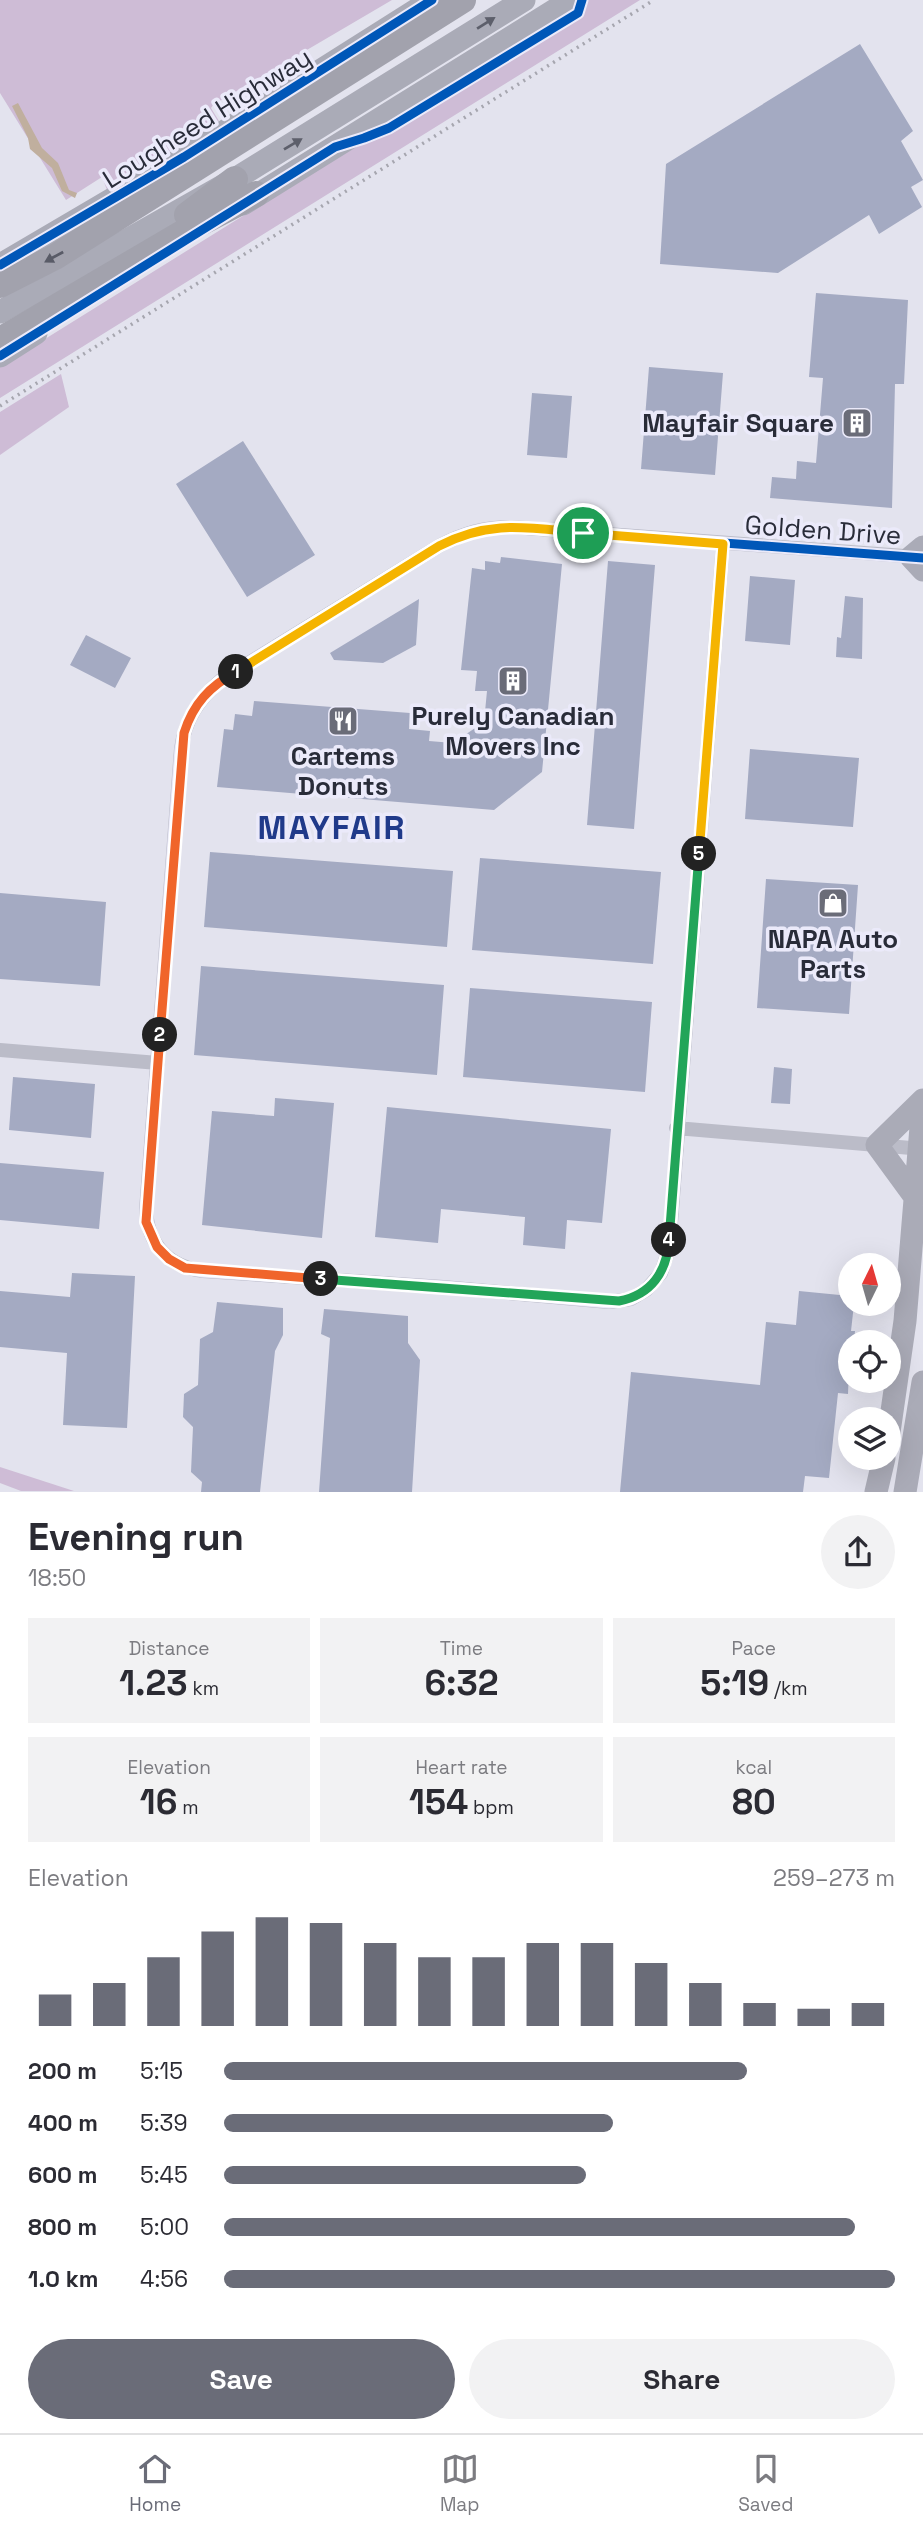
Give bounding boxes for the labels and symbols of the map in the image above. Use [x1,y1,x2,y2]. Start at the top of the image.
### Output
one-way arrow [477,17,496,30]
street label: Lougheed Highway [96,40,318,196]
one-way arrow [284,137,303,150]
one-way arrow [44,251,63,263]
place label: Mayfair Square [642,406,834,440]
building icon: Mayfair Square [840,406,874,440]
pin [553,503,613,563]
street label: Golden Drive [744,508,902,552]
pin: 1 [218,654,254,690]
building icon: Purely Canadian Movers Inc [496,664,530,698]
place label: Purely Canadian Movers Inc [411,699,615,763]
restaurant icon: Cartems Donuts [326,704,360,738]
place label: Cartems Donuts [291,739,395,803]
district label: MAYFAIR [258,807,406,849]
pin: 5 [682,836,716,872]
shop icon: NAPA Auto Parts [816,886,850,920]
place label: NAPA Auto Parts [768,922,898,986]
pin: 2 [142,1018,178,1052]
pin: 4 [652,1222,686,1258]
north arrow [838,1253,901,1316]
pin: 3 [304,1262,338,1296]

